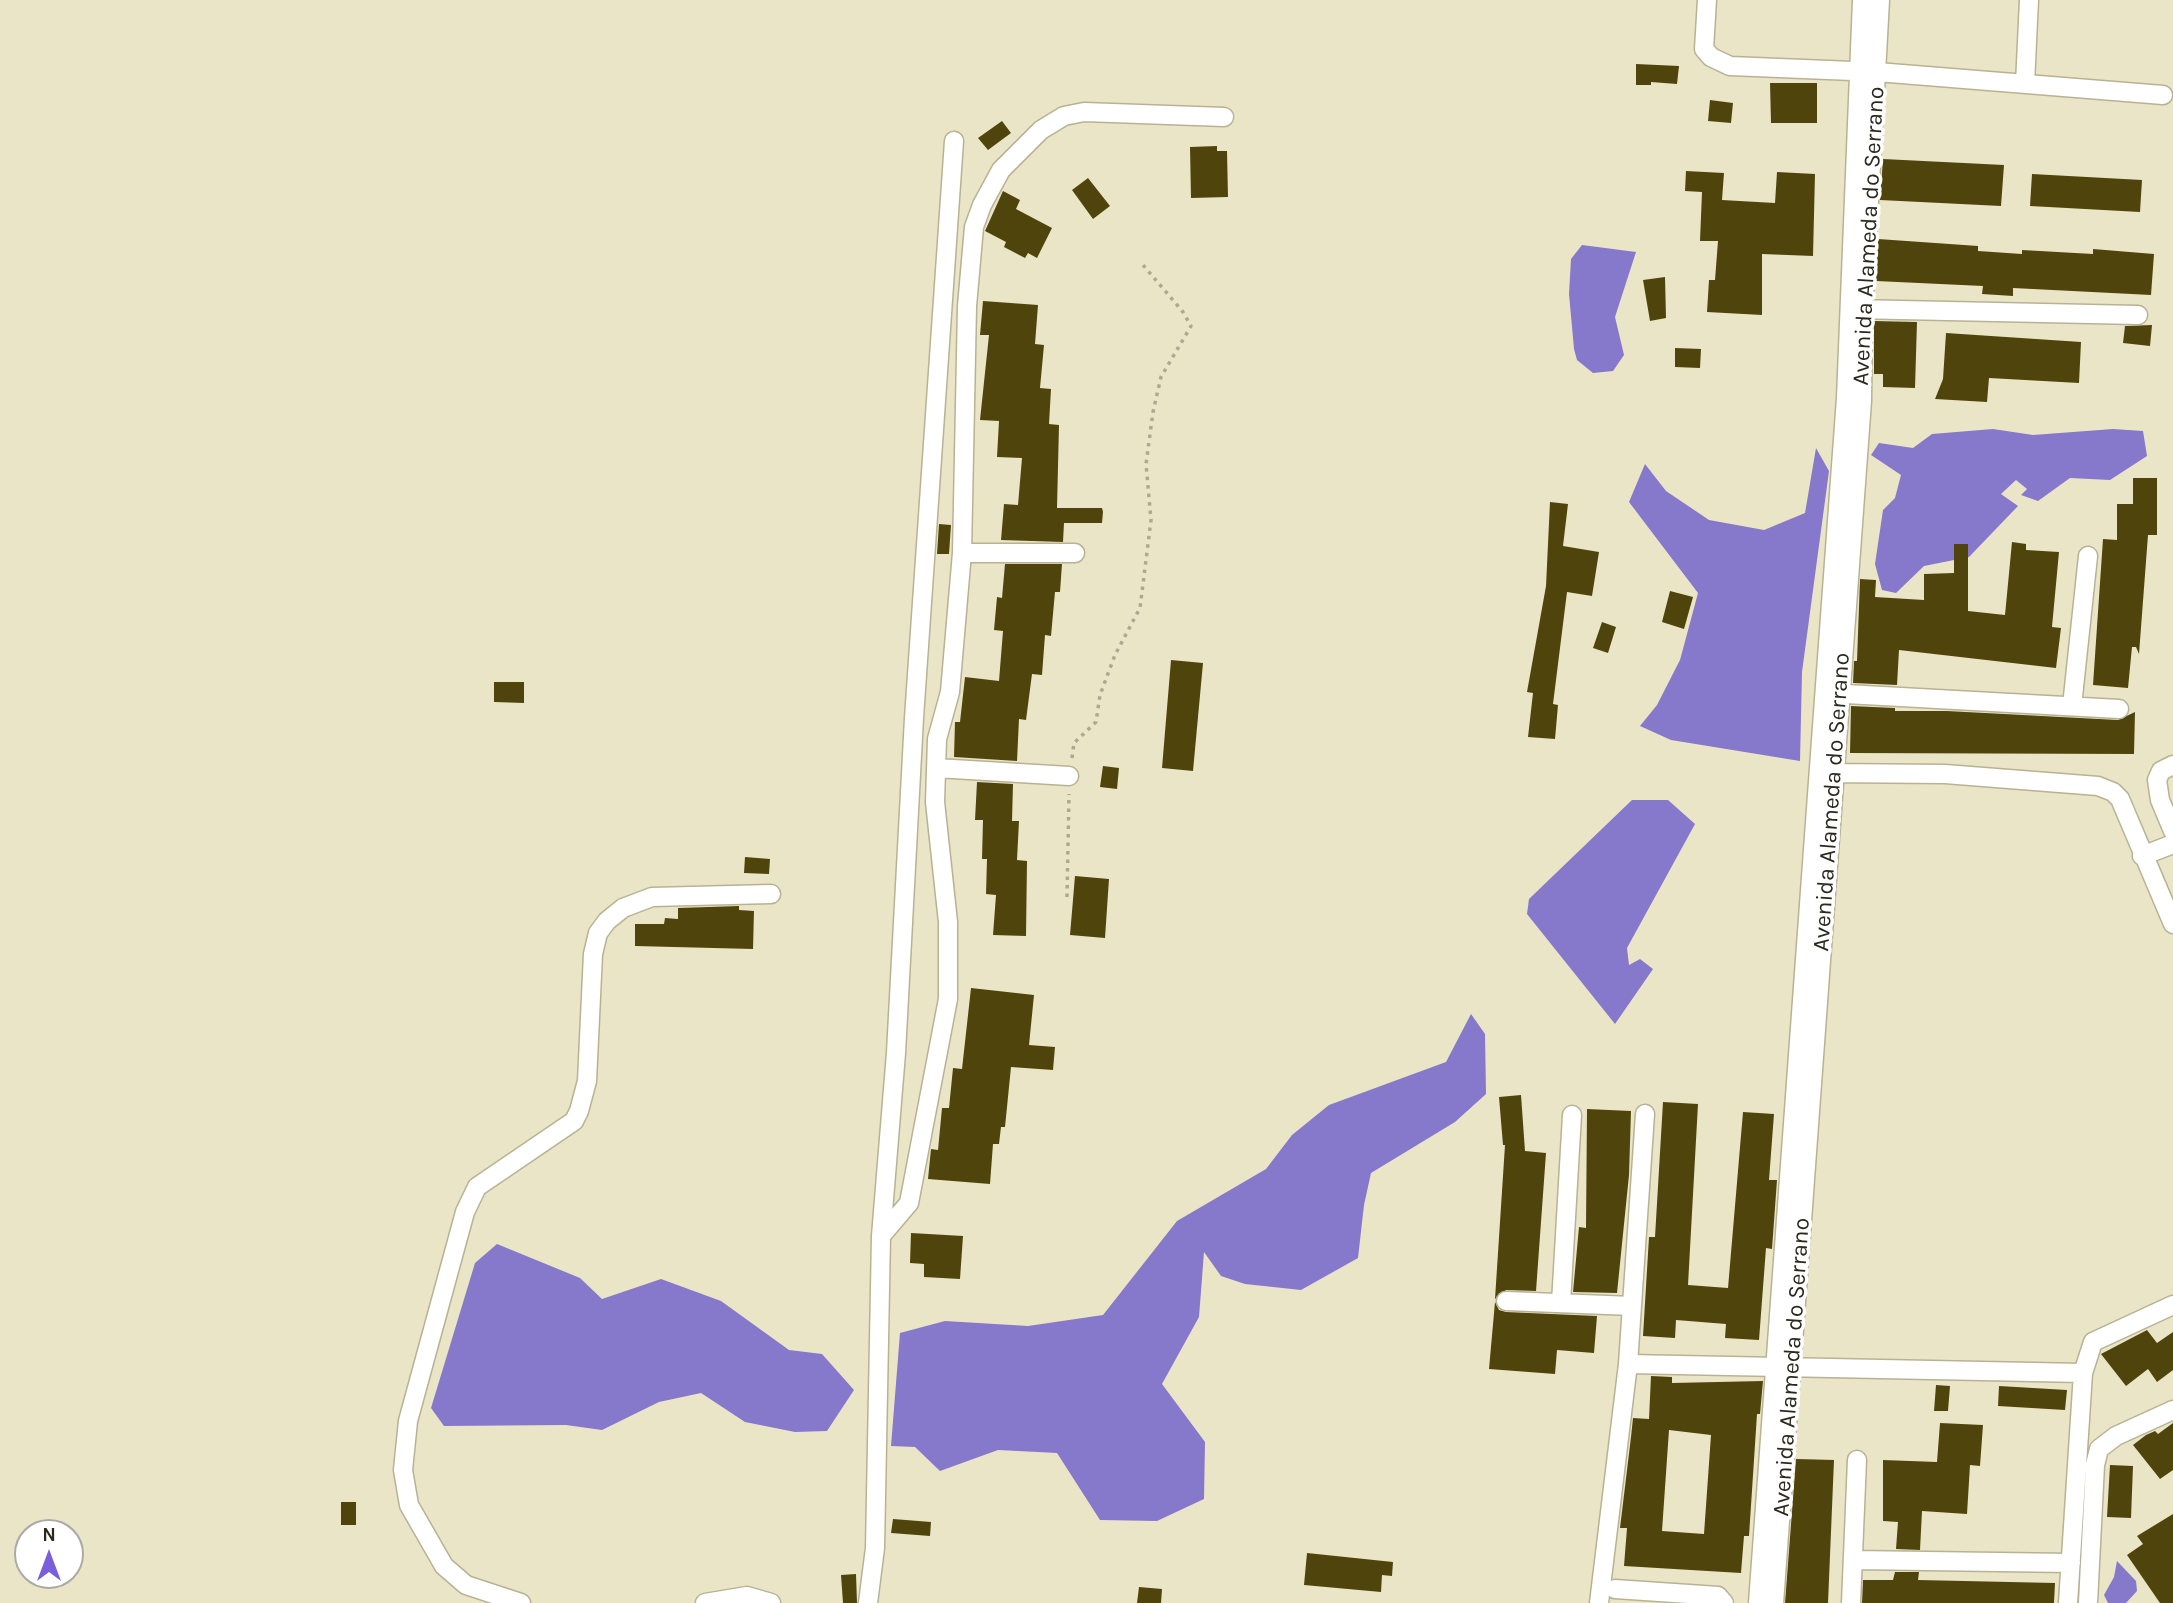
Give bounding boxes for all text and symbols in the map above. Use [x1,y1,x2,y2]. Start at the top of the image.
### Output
street label: Avenida Alameda do Serrano [1847,86,1891,386]
street label: Avenida Alameda do Serrano [1808,652,1856,952]
street label: Avenida Alameda do Serrano [1768,1217,1816,1517]
north arrow [14,1519,84,1589]
text: N [42,1524,56,1546]

